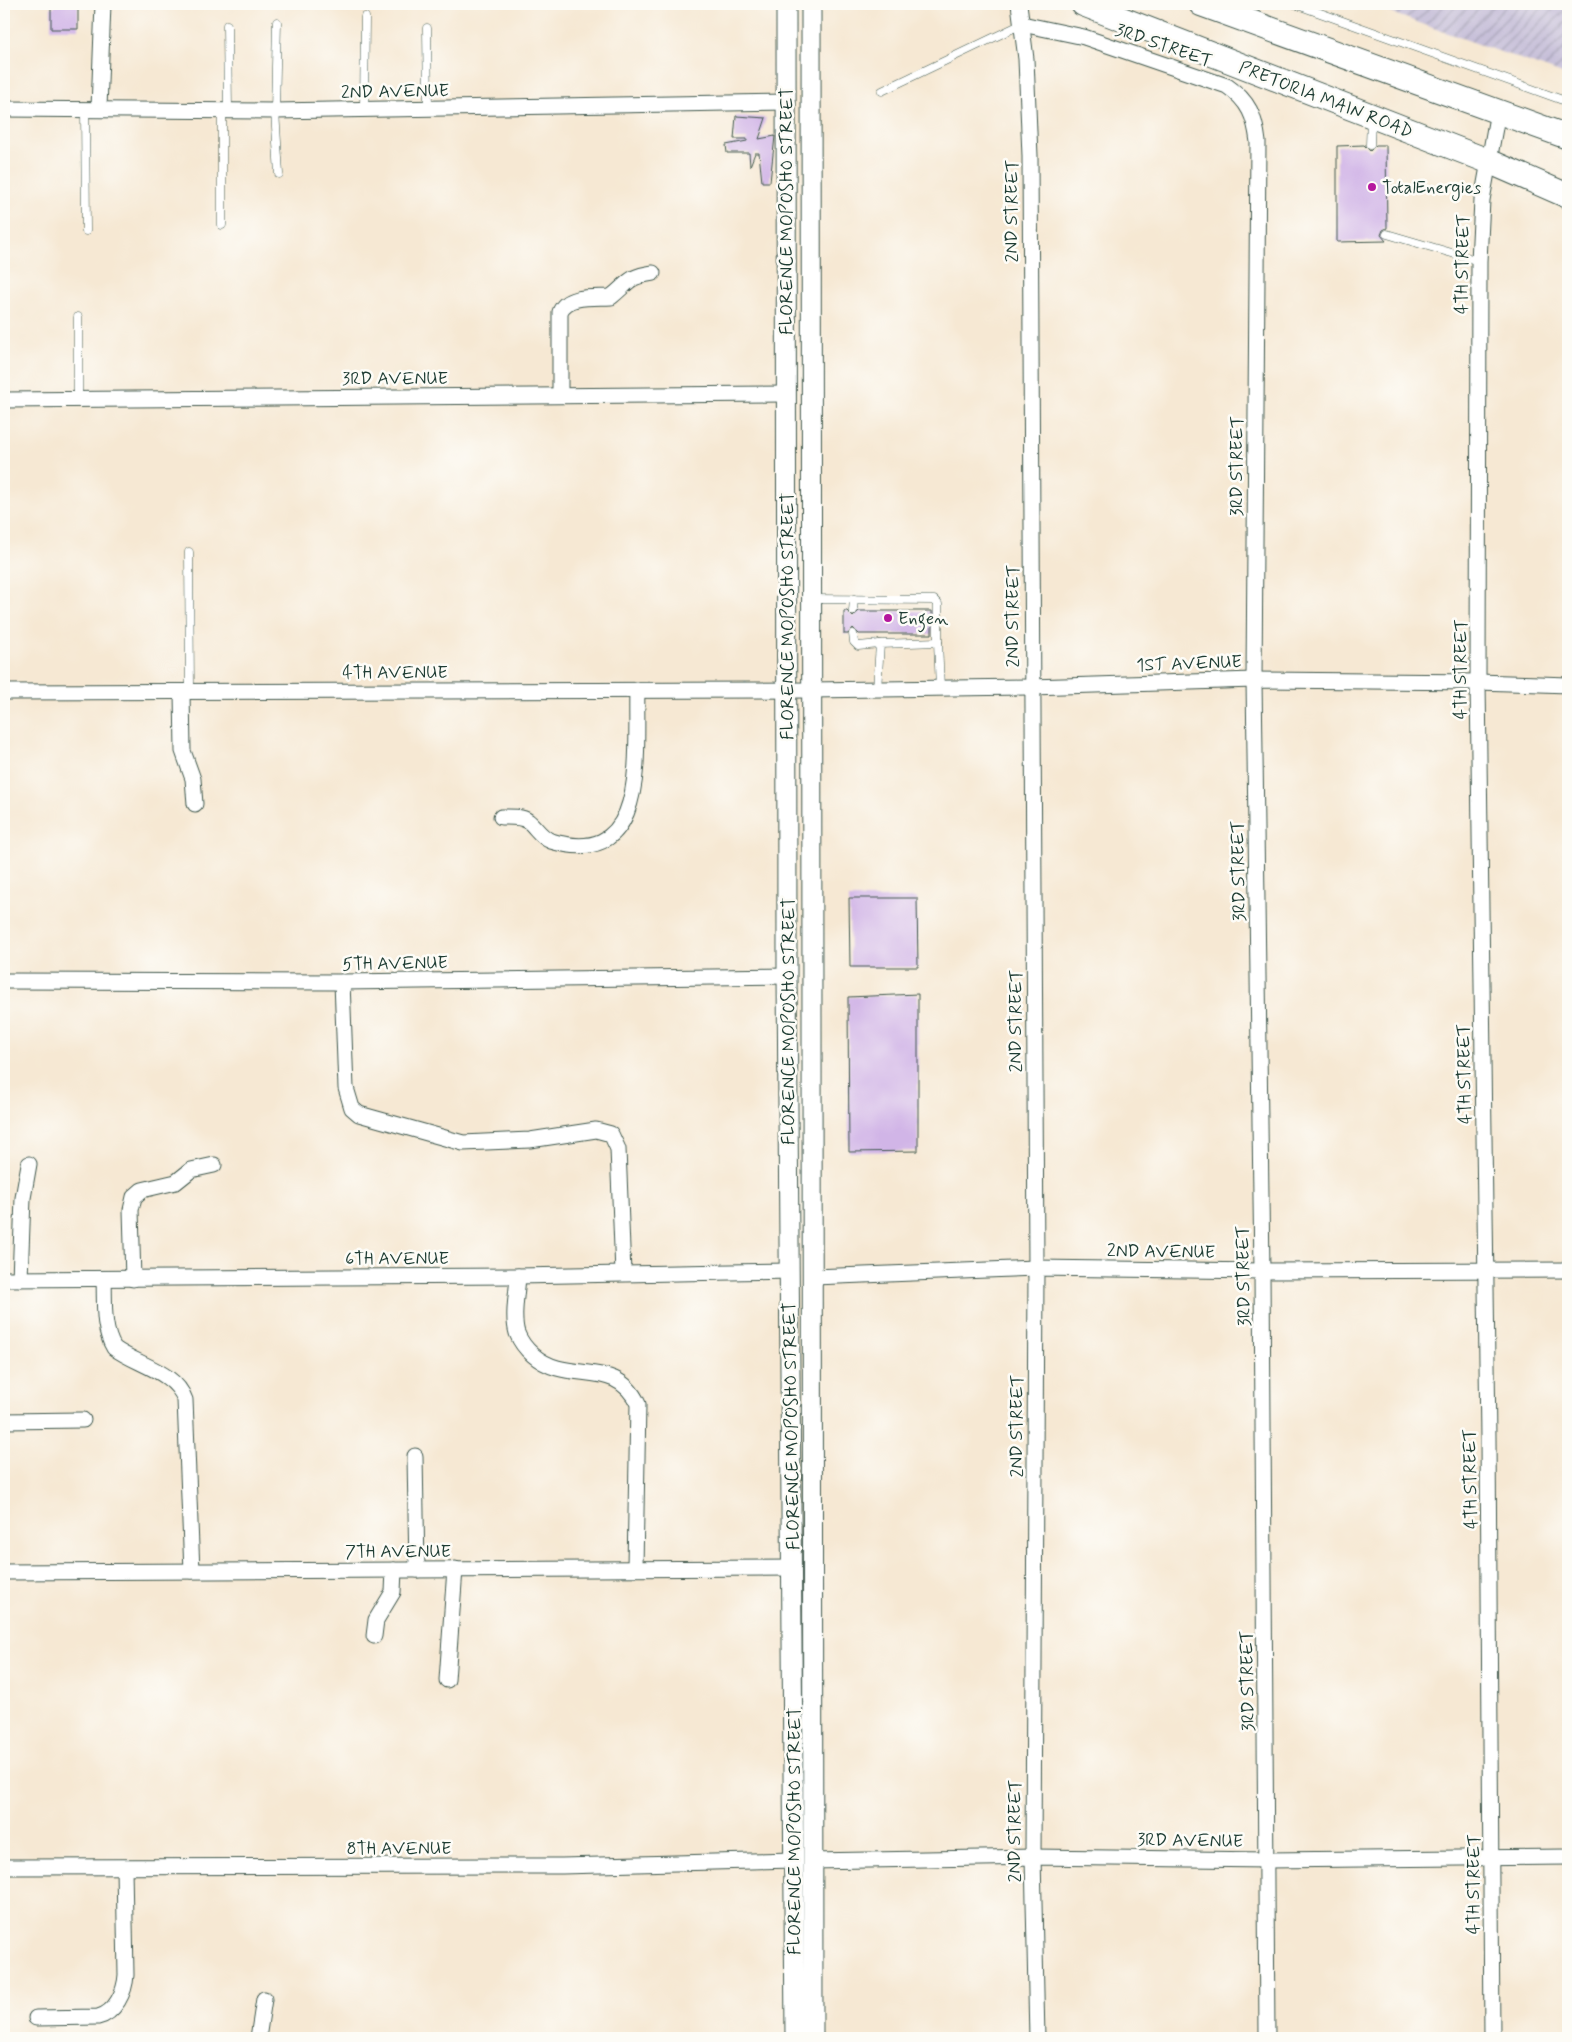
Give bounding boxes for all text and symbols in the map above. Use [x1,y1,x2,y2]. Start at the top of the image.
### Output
street label: 3RD STREET [1112,18,1215,74]
street label: PRETORIA MAIN ROAD [1235,56,1416,144]
street label: 2ND AVENUE [341,79,449,105]
street label: FLORENCE MOPOSHO STREET [775,87,799,335]
street label: 2ND STREET [1000,159,1024,263]
place label: TotalEnergies [1382,176,1481,201]
marker: TotalEnergies [1366,181,1378,193]
street label: 4TH STREET [1450,213,1476,314]
street label: 3RD AVENUE [342,367,448,391]
street label: 3RD STREET [1225,415,1249,517]
street label: FLORENCE MOPOSHO STREET [776,492,800,740]
street label: 2ND STREET [1001,564,1025,668]
place label: Engen [898,607,948,633]
marker: Engen [882,612,894,624]
street label: 4TH STREET [1449,619,1473,719]
street label: 1ST AVENUE [1136,650,1242,678]
street label: 4TH AVENUE [342,661,448,685]
street label: 3RD STREET [1226,820,1252,922]
street label: FLORENCE MOPOSHO STREET [777,897,801,1145]
street label: 5TH AVENUE [342,951,448,977]
street label: 2ND STREET [1004,969,1028,1073]
street label: 4TH STREET [1452,1023,1478,1124]
street label: 3RD STREET [1231,1225,1257,1327]
street label: 2ND AVENUE [1107,1239,1215,1265]
street label: 6TH AVENUE [345,1247,449,1271]
street label: FLORENCE MOPOSHO STREET [778,1302,806,1550]
street label: 2ND STREET [1005,1374,1029,1478]
street label: 4TH STREET [1458,1428,1484,1529]
street label: 7TH AVENUE [345,1540,451,1564]
street label: 3RD STREET [1235,1630,1261,1732]
street label: FLORENCE MOPOSHO STREET [783,1707,807,1955]
street label: 2ND STREET [1003,1779,1027,1883]
street label: 3RD AVENUE [1137,1828,1243,1854]
street label: 4TH STREET [1462,1834,1486,1934]
street label: 8TH AVENUE [346,1837,452,1861]

